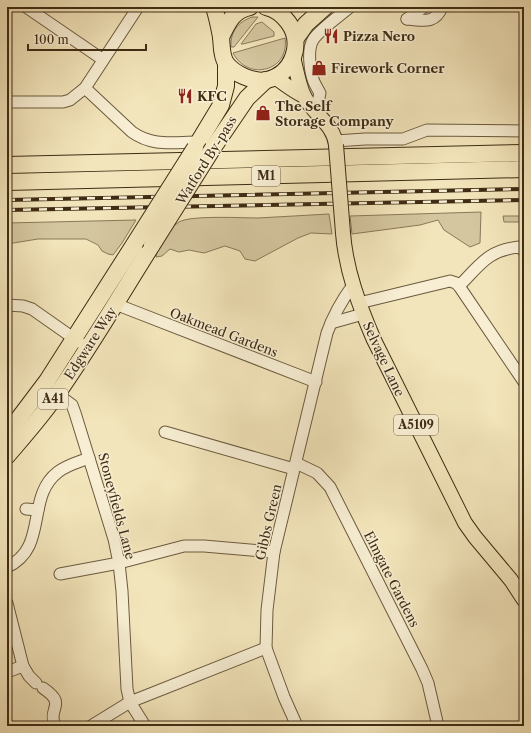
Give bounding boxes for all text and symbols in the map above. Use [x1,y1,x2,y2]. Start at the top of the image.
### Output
scale bar [28,26,146,52]
restaurant icon: Pizza Nero [322,27,340,45]
place label: Pizza Nero [343,28,415,44]
text: 100 m [34,32,69,47]
shop icon: Firework Corner [310,59,328,77]
place label: Firework Corner [331,60,445,76]
restaurant icon: KFC [176,87,194,105]
place label: KFC [197,88,227,104]
place label: The Self Storage Company [275,98,395,129]
shop icon: The Self Storage Company [254,104,272,122]
street label: Watford By-pass [172,112,240,208]
road number: M1 [252,166,280,186]
street label: Edgware Way [61,303,120,382]
street label: Oakmead Gardens [168,304,281,360]
street label: Selvage Lane [360,319,408,399]
road number: A41 [38,389,68,409]
road number: A5109 [394,415,438,435]
street label: Stoneyfields Lane [95,451,139,561]
street label: Gibbs Green [251,482,285,562]
street label: Elmgate Gardens [361,528,423,630]

